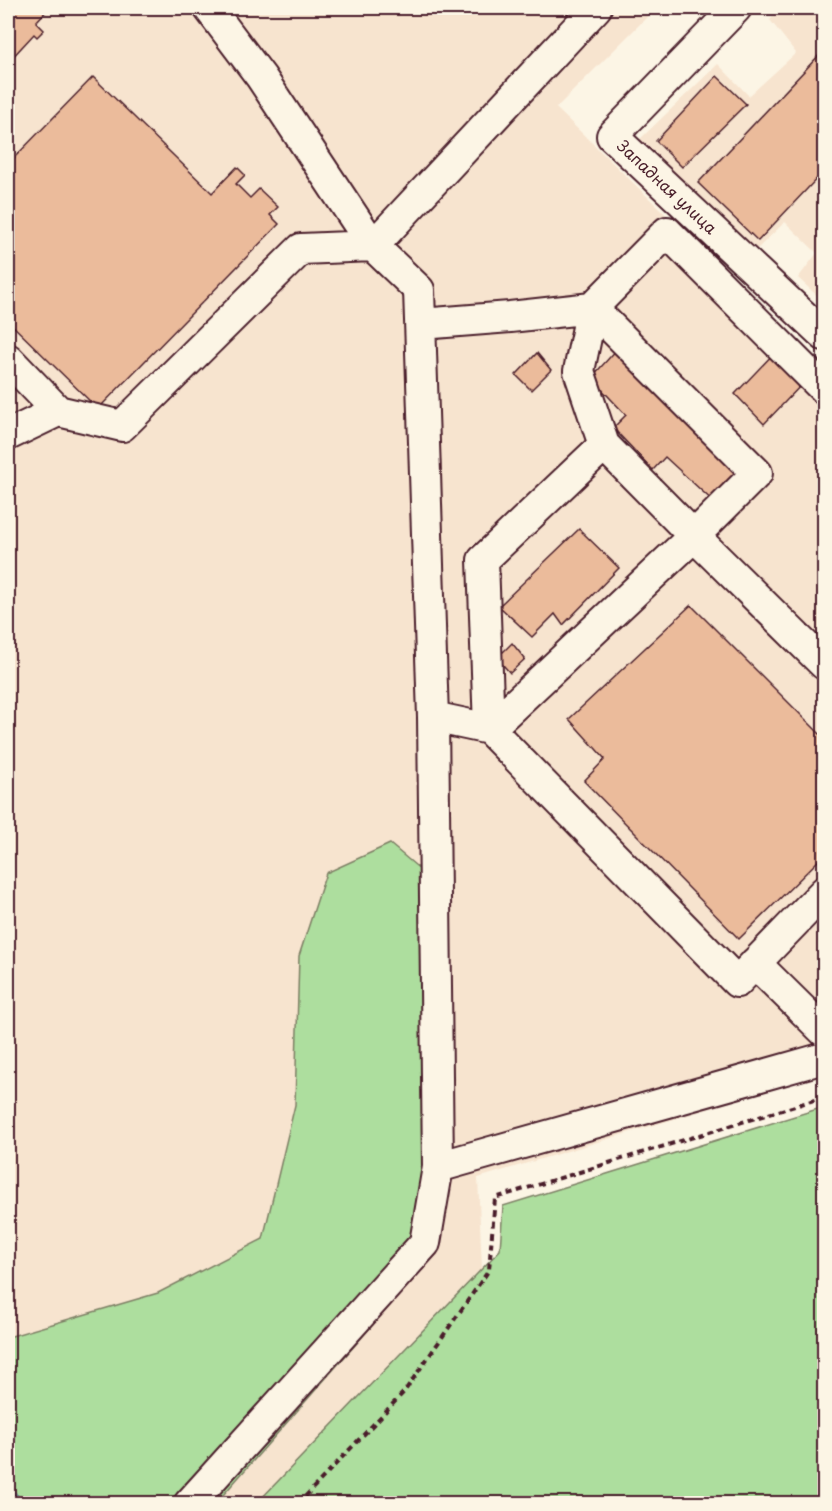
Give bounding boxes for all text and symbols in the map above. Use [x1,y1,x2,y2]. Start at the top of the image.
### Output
street label: Западная улица [612,134,723,239]

